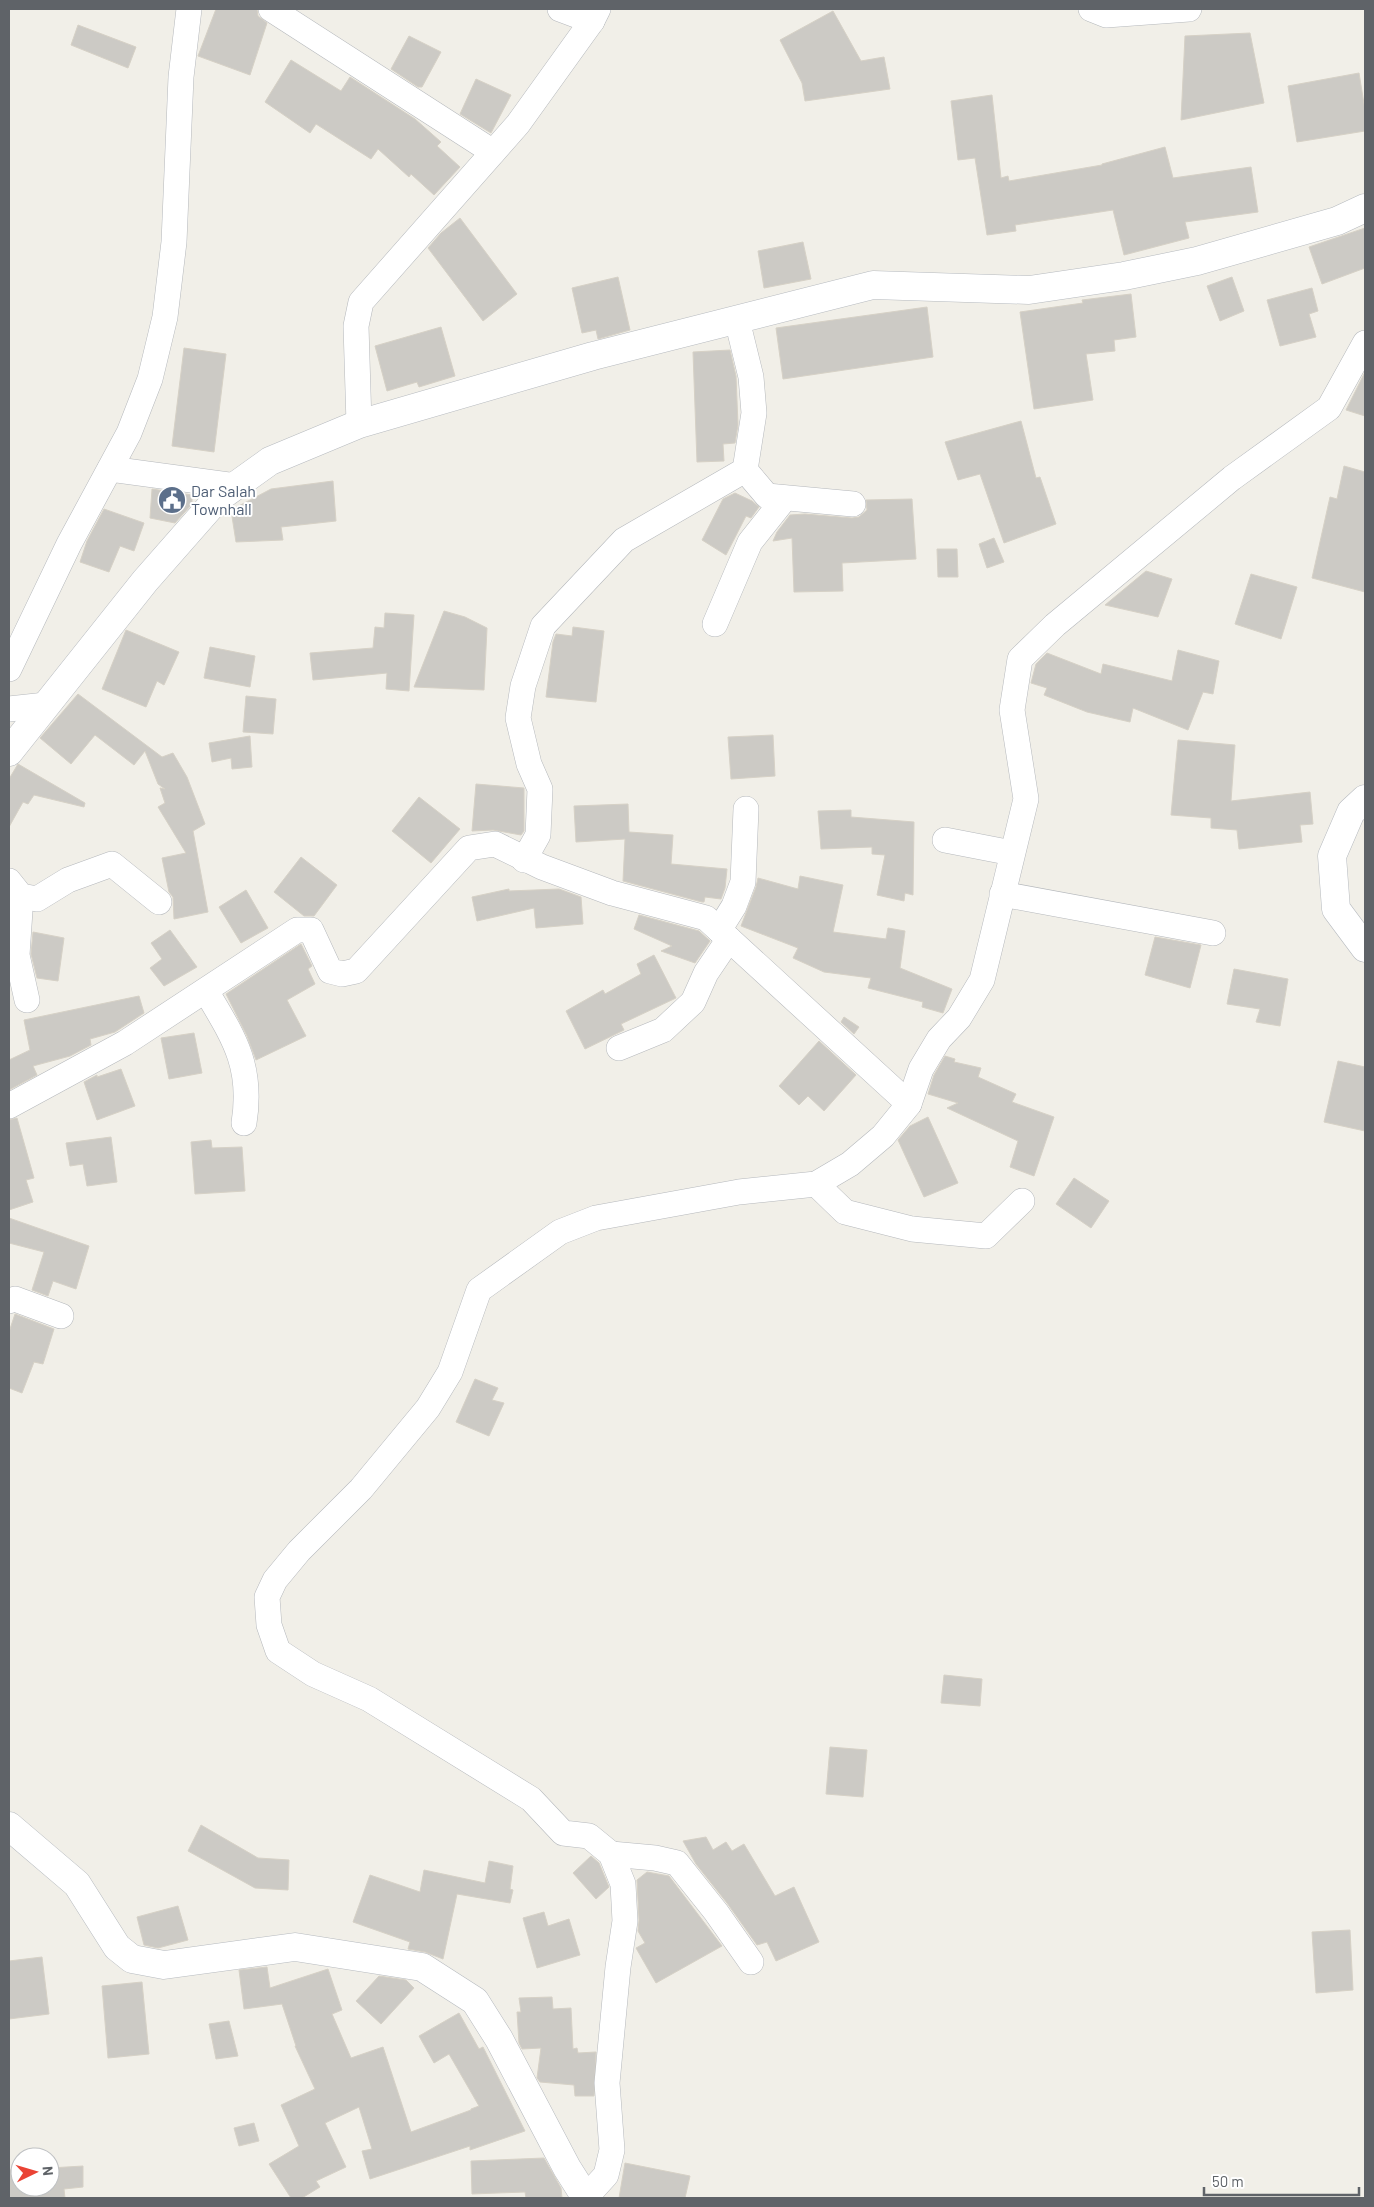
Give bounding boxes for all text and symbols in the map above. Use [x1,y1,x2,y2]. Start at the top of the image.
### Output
place label: Dar Salah Townhall [191,481,256,518]
public building icon: Dar Salah Townhall [157,485,187,515]
north arrow [10,2147,60,2197]
scale bar [1204,2164,1359,2196]
text: N [40,2165,57,2176]
text: 50 m [1212,2172,1244,2190]

